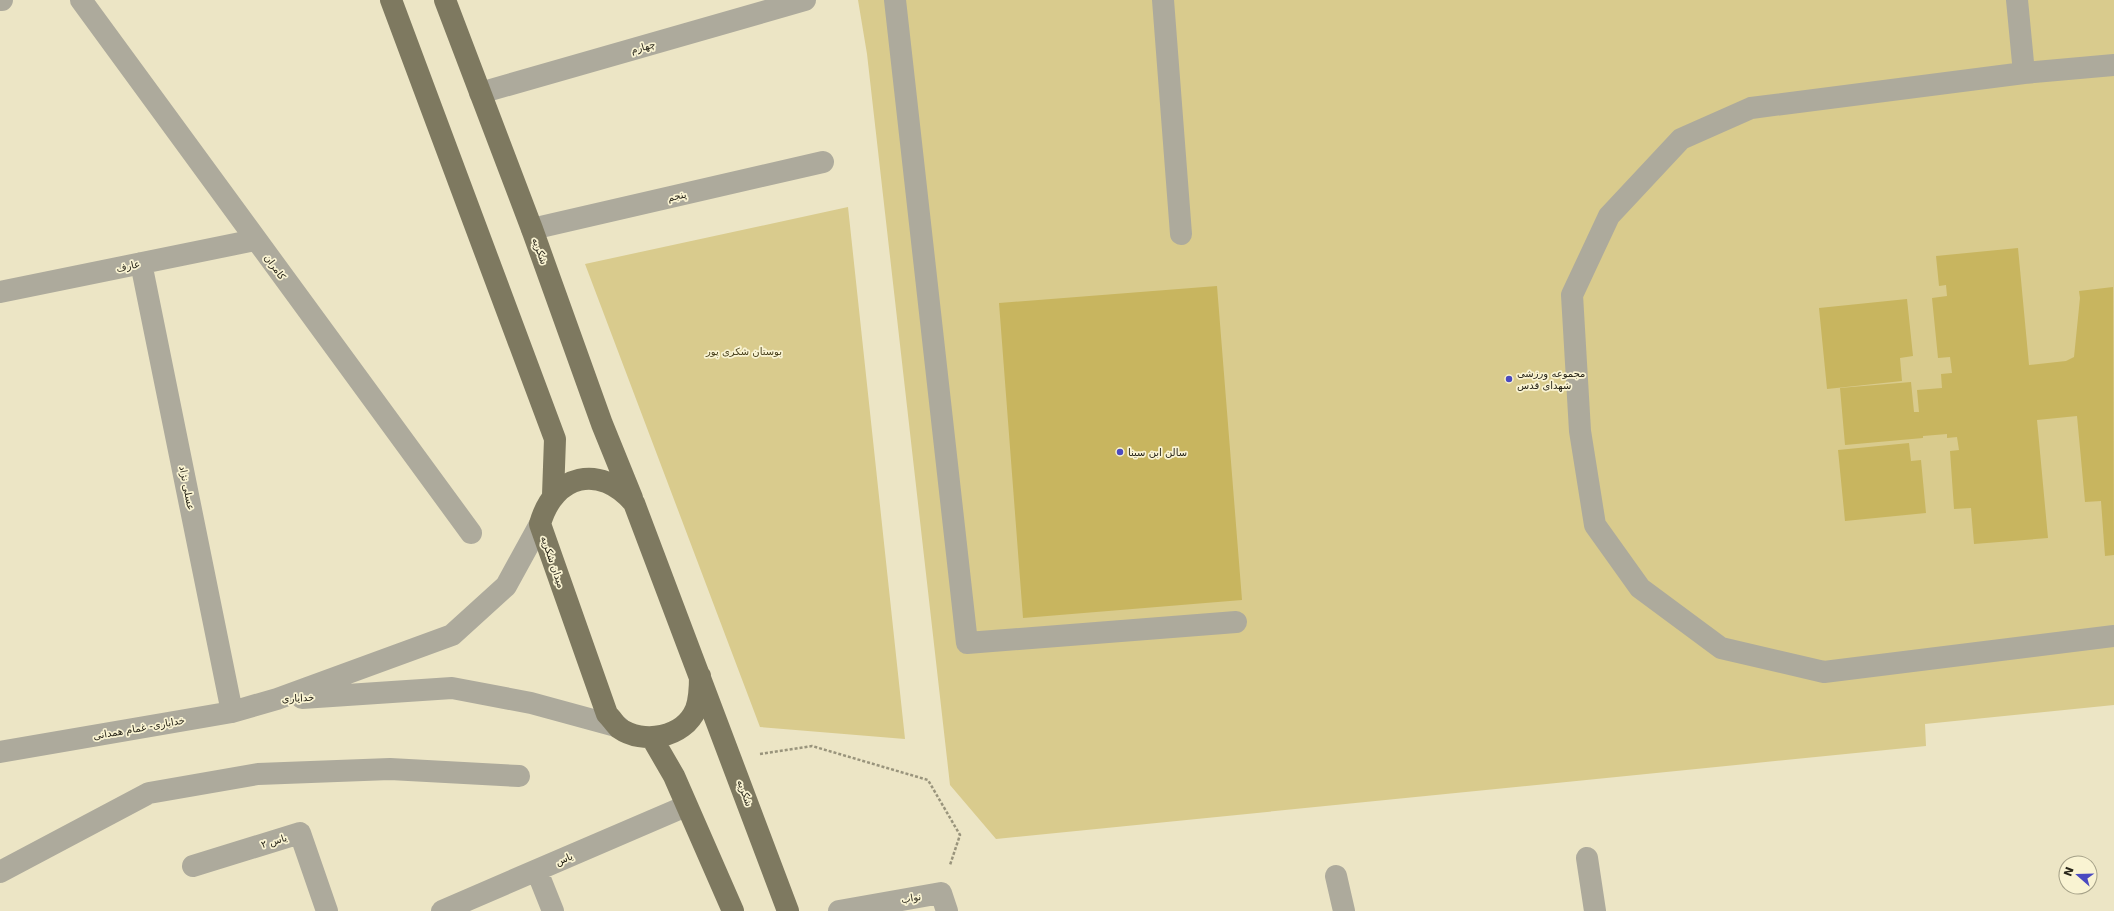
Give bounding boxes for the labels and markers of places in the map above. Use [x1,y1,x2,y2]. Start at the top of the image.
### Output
place label: مجموعه ورزشی شهدای قدس [1517,368,1585,392]
marker: مجموعه ورزشی شهدای قدس [1504,374,1514,384]
marker: سالن ابن سینا [1115,447,1125,457]
place label: سالن ابن سینا [1128,447,1187,458]

